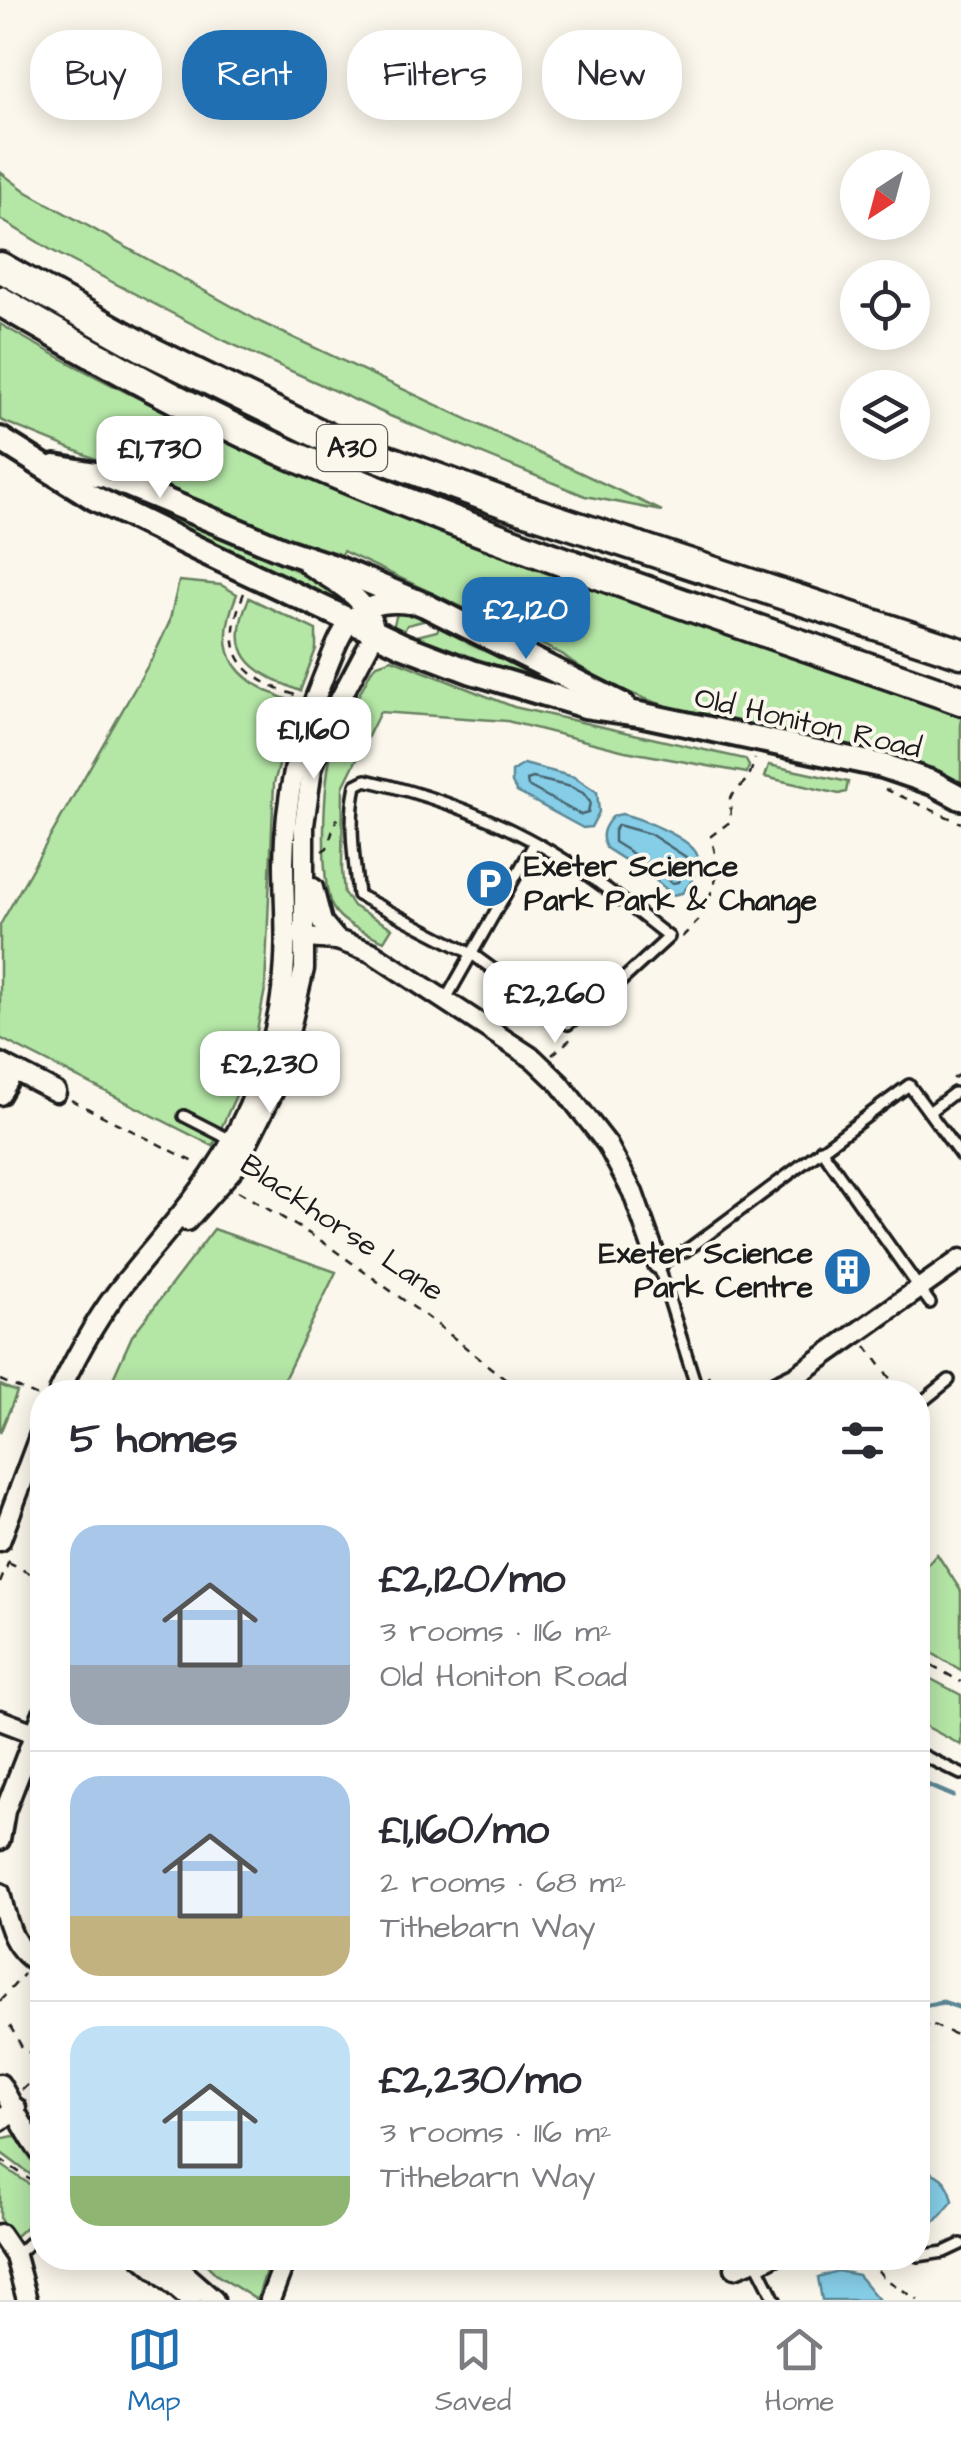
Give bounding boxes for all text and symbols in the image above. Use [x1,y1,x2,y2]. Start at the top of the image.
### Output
chip: Buy [30,30,162,120]
chip: Rent [182,30,327,120]
chip: Filters [347,30,522,120]
chip: New [542,30,682,120]
north arrow [840,150,930,240]
map controls [840,150,930,460]
button: locate [840,260,930,350]
button: layers [840,370,930,460]
pin: £1,730 [79,416,241,501]
road number: A30 [317,425,387,471]
text: £1,730 [118,426,202,471]
pin: £2,120 [445,577,607,662]
text: £2,120 [484,587,568,632]
street label: Old Honiton Road [690,676,926,770]
pin: £1,160 [233,697,395,782]
text: £1,160 [278,707,350,752]
place label: Exeter Science Park Park & Change [524,846,817,924]
parking icon: Exeter Science Park Park & Change [463,858,515,910]
pin: £2,260 [474,961,636,1046]
text: £2,260 [505,971,605,1016]
pin: £2,230 [189,1031,351,1116]
text: £2,230 [222,1041,318,1086]
street label: Blackhorse Lane [232,1144,452,1312]
place label: Exeter Science Park Centre [599,1233,813,1309]
building icon: Exeter Science Park Centre [822,1245,874,1297]
text: 5 homes [70,1411,237,1469]
icon: filters [835,1413,890,1468]
text: £2,120/mo [380,1551,565,1609]
icon: home [150,1565,270,1685]
text: 3 rooms · 116 m² [380,1609,612,1654]
text: Old Honiton Road [380,1654,627,1699]
text: £1,160/mo [380,1802,549,1860]
icon: home [150,1816,270,1936]
text: 2 rooms · 68 m² [380,1860,626,1905]
text: Tithebarn Way [380,1905,596,1950]
text: £2,230/mo [380,2052,581,2110]
icon: home [150,2066,270,2186]
text: 3 rooms · 116 m² [380,2110,612,2155]
text: Tithebarn Way [380,2155,596,2200]
tab: Map [127,2322,182,2421]
tab: Saved [435,2322,511,2421]
tab: Home [765,2322,834,2421]

